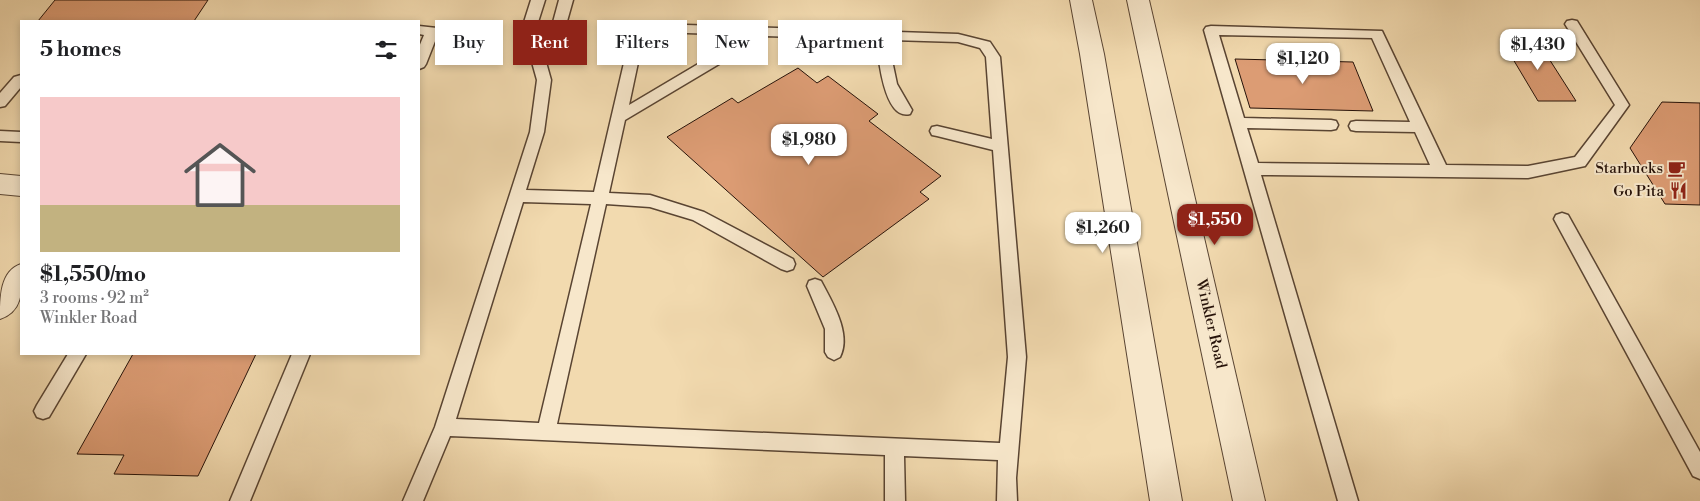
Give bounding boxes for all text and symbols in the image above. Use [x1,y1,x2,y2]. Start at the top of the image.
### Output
chip: Buy [435,20,503,65]
chip: Rent [513,20,587,65]
chip: Filters [597,20,687,65]
chip: New [697,20,768,65]
chip: Apartment [778,20,902,65]
pin: $1,430 [1497,28,1579,71]
text: $1,430 [1511,35,1565,55]
icon: filters [372,36,400,64]
text: 5 homes [40,37,121,63]
pin: $1,120 [1262,42,1344,85]
text: $1,120 [1277,49,1329,69]
pin: $1,980 [768,124,850,166]
icon: home [175,130,265,220]
text: $1,980 [782,130,836,150]
cafe icon: Starbucks [1667,158,1687,178]
place label: Starbucks [1595,159,1663,178]
restaurant icon: Go Pita [1668,181,1688,201]
place label: Go Pita [1613,182,1664,201]
pin: $1,550 [1174,204,1256,246]
text: $1,550 [1188,210,1242,230]
pin: $1,260 [1062,212,1144,254]
text: $1,260 [1076,218,1130,238]
text: $1,550/mo [40,262,146,288]
street label: Winkler Road [1191,276,1231,371]
text: 3 rooms · 92 m² [40,288,149,308]
text: Winkler Road [40,308,137,328]

